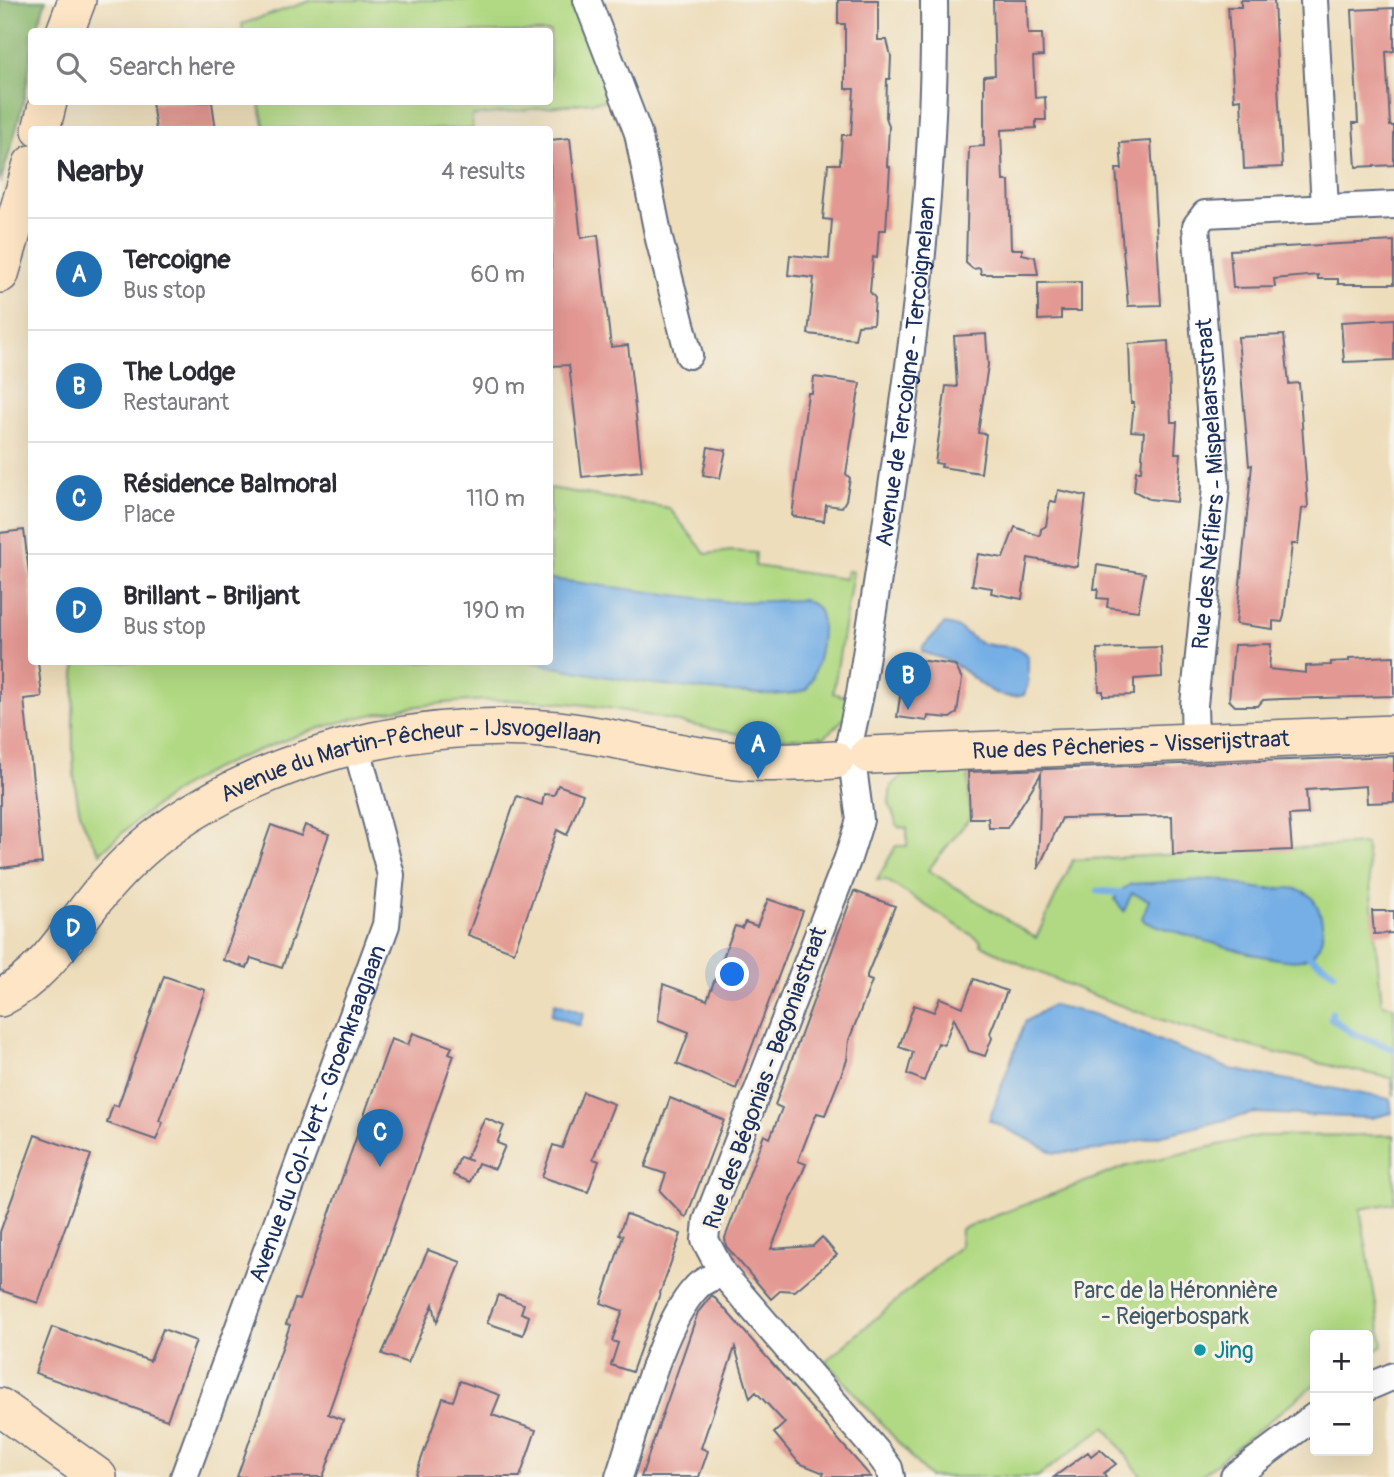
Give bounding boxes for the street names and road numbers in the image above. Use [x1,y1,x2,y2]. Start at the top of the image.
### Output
street label: Avenue de Tercoigne - Tercoignelaan [869,195,941,548]
street label: Rue des Néfliers - Mispelaarsstraat [1185,317,1231,651]
street label: Avenue du Martin-Pêcheur - IJsvogellaan [215,713,604,808]
street label: Rue des Pêcheries - Visserijstraat [972,724,1291,765]
street label: Rue des Bégonias - Begoniastraat [697,922,834,1233]
street label: Avenue du Col-Vert - Groenkraaglaan [244,942,392,1286]

